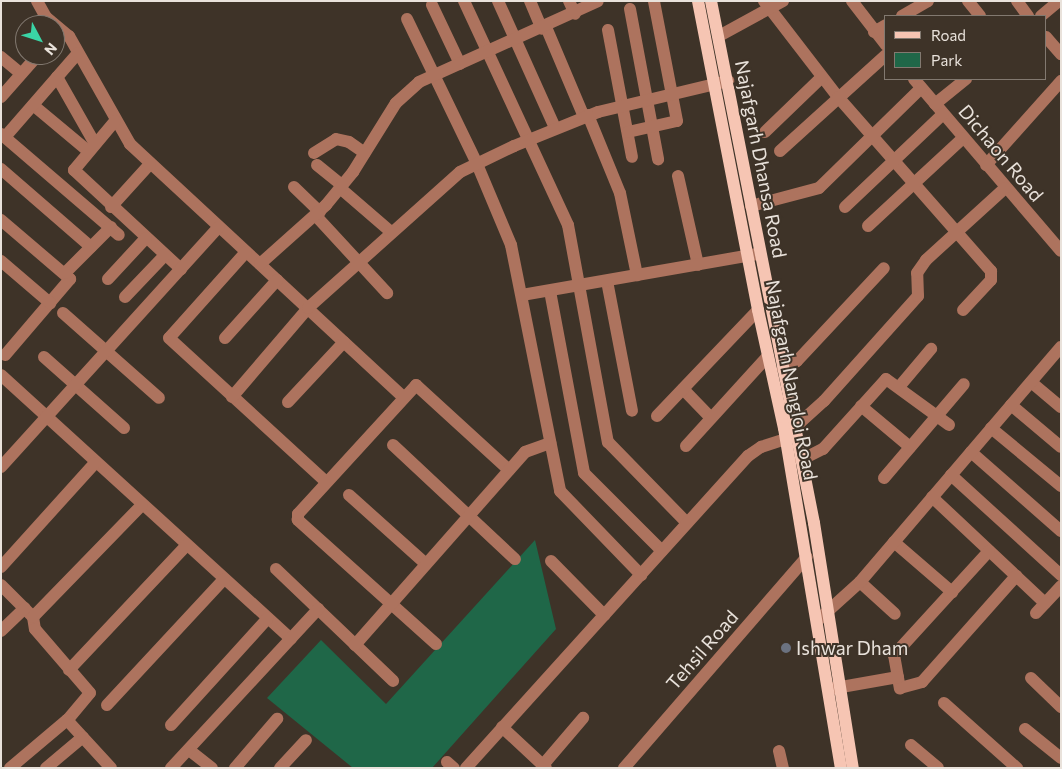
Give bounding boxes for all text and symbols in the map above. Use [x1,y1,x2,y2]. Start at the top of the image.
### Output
north arrow [15,15,65,65]
legend [884,15,1047,80]
text: Road [931,26,966,44]
text: N [41,40,61,59]
text: Park [931,51,962,69]
street label: Najafgarh Dhansa Road [731,58,791,260]
street label: Dichaon Road [954,100,1048,206]
street label: Najafgarh Nangloi Road [761,278,823,482]
street label: Tehsil Road [661,606,743,694]
place label: Ishwar Dham [796,637,908,659]
marker: Ishwar Dham [780,642,792,654]

